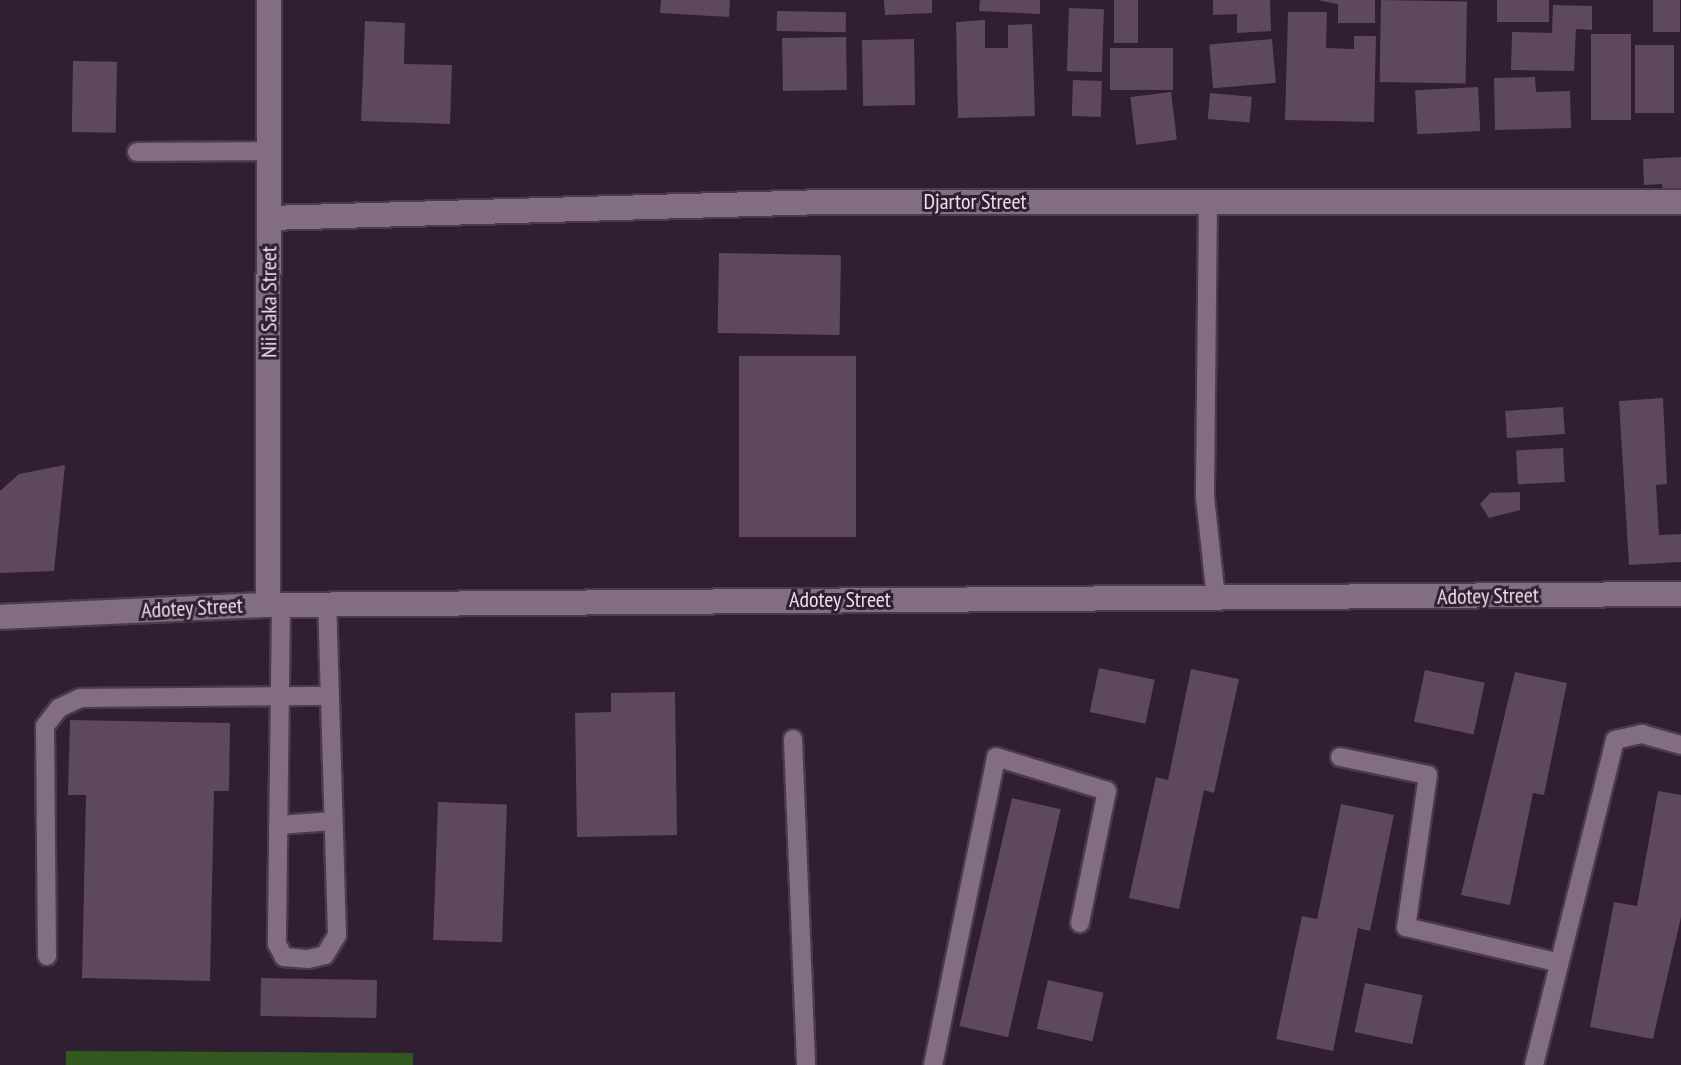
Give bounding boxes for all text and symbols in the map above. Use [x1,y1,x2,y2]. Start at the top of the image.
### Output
street label: Djartor Street [923,189,1027,215]
street label: Nii Saka Street [256,246,282,358]
street label: Adotey Street [1437,582,1539,610]
street label: Adotey Street [789,587,891,613]
street label: Adotey Street [140,592,244,624]

